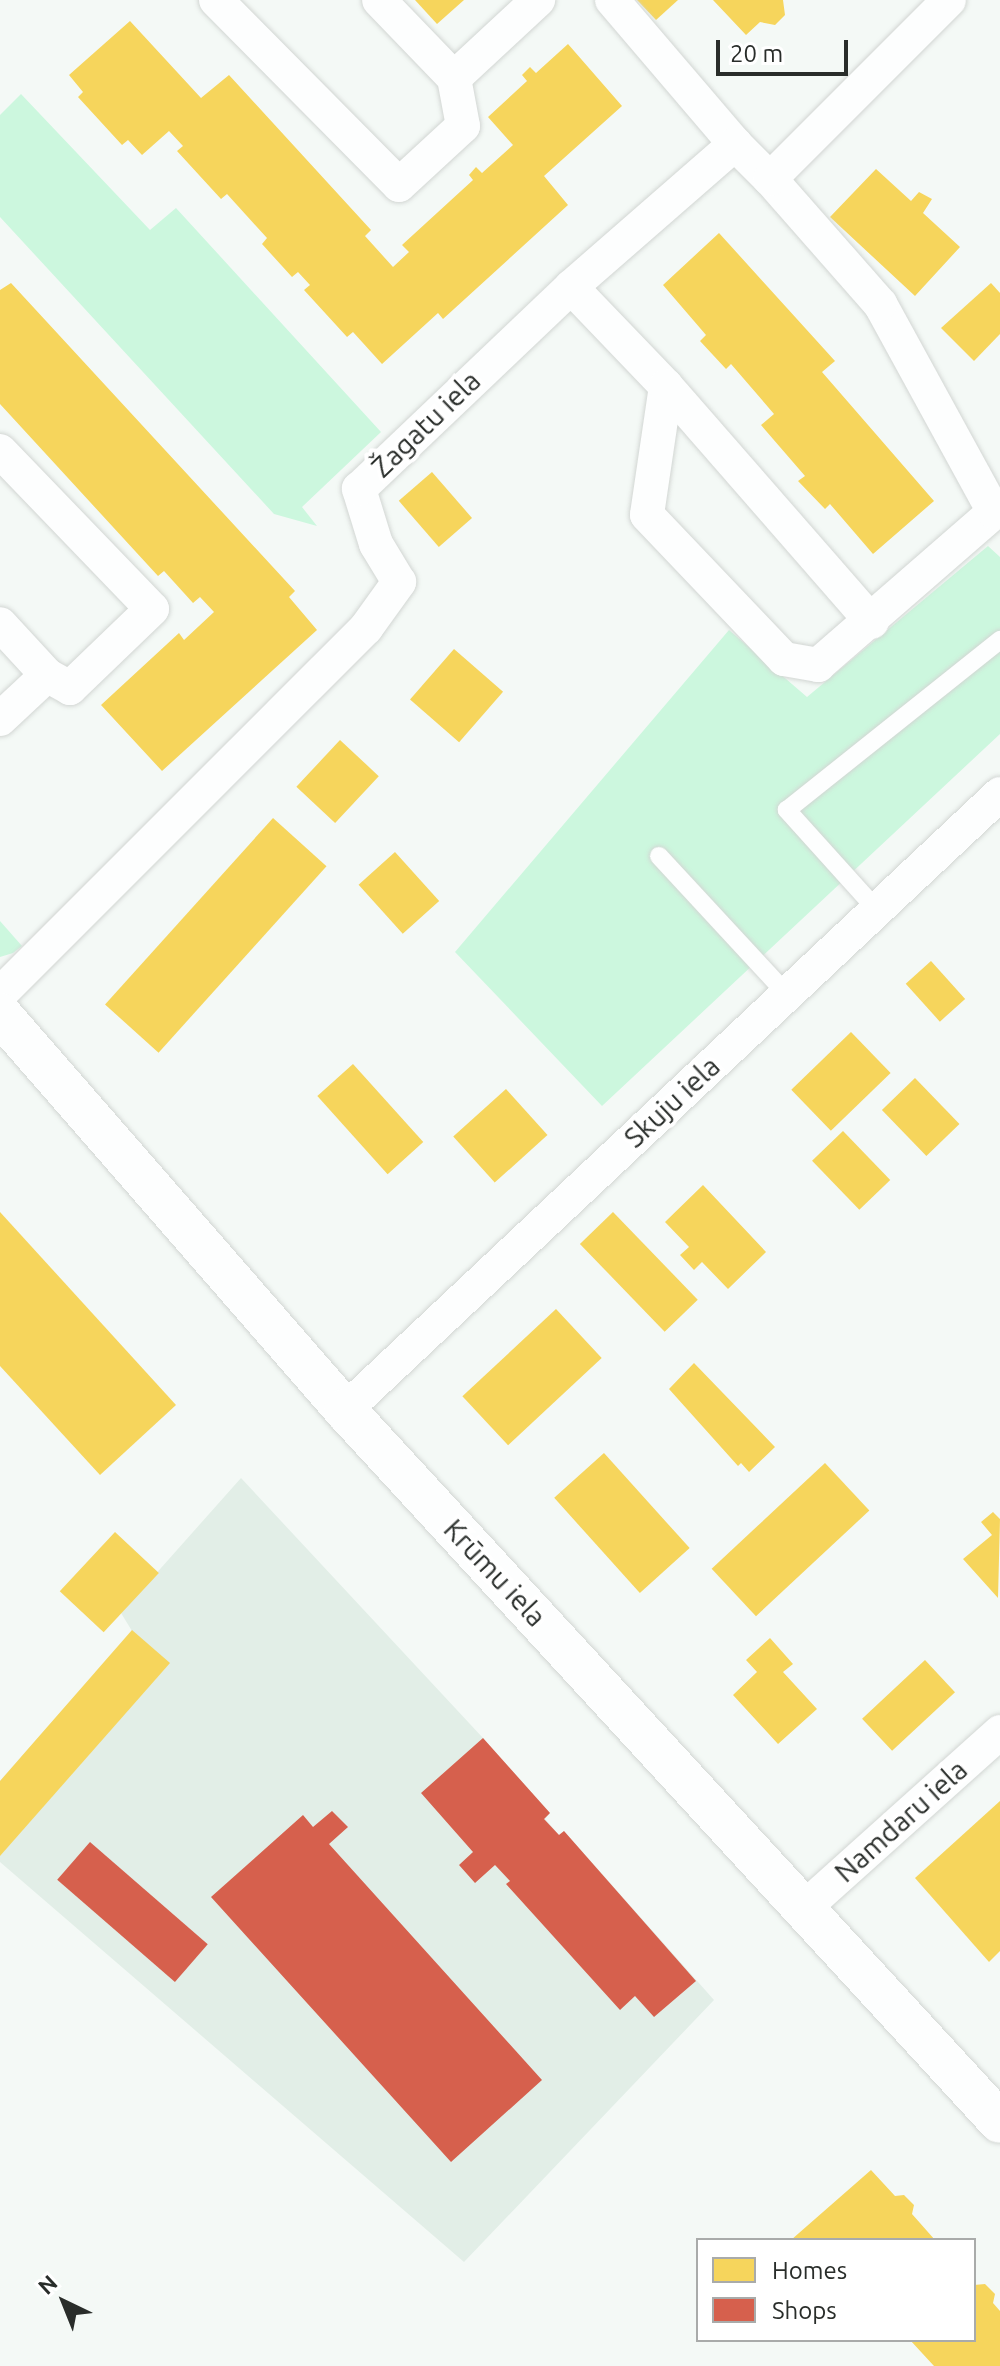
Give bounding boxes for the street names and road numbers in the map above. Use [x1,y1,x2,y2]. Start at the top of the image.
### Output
street label: Žagatu iela [365,364,487,484]
street label: Skuju iela [617,1049,727,1155]
street label: Krūmu iela [437,1512,553,1634]
street label: Namdaru iela [828,1753,974,1889]

